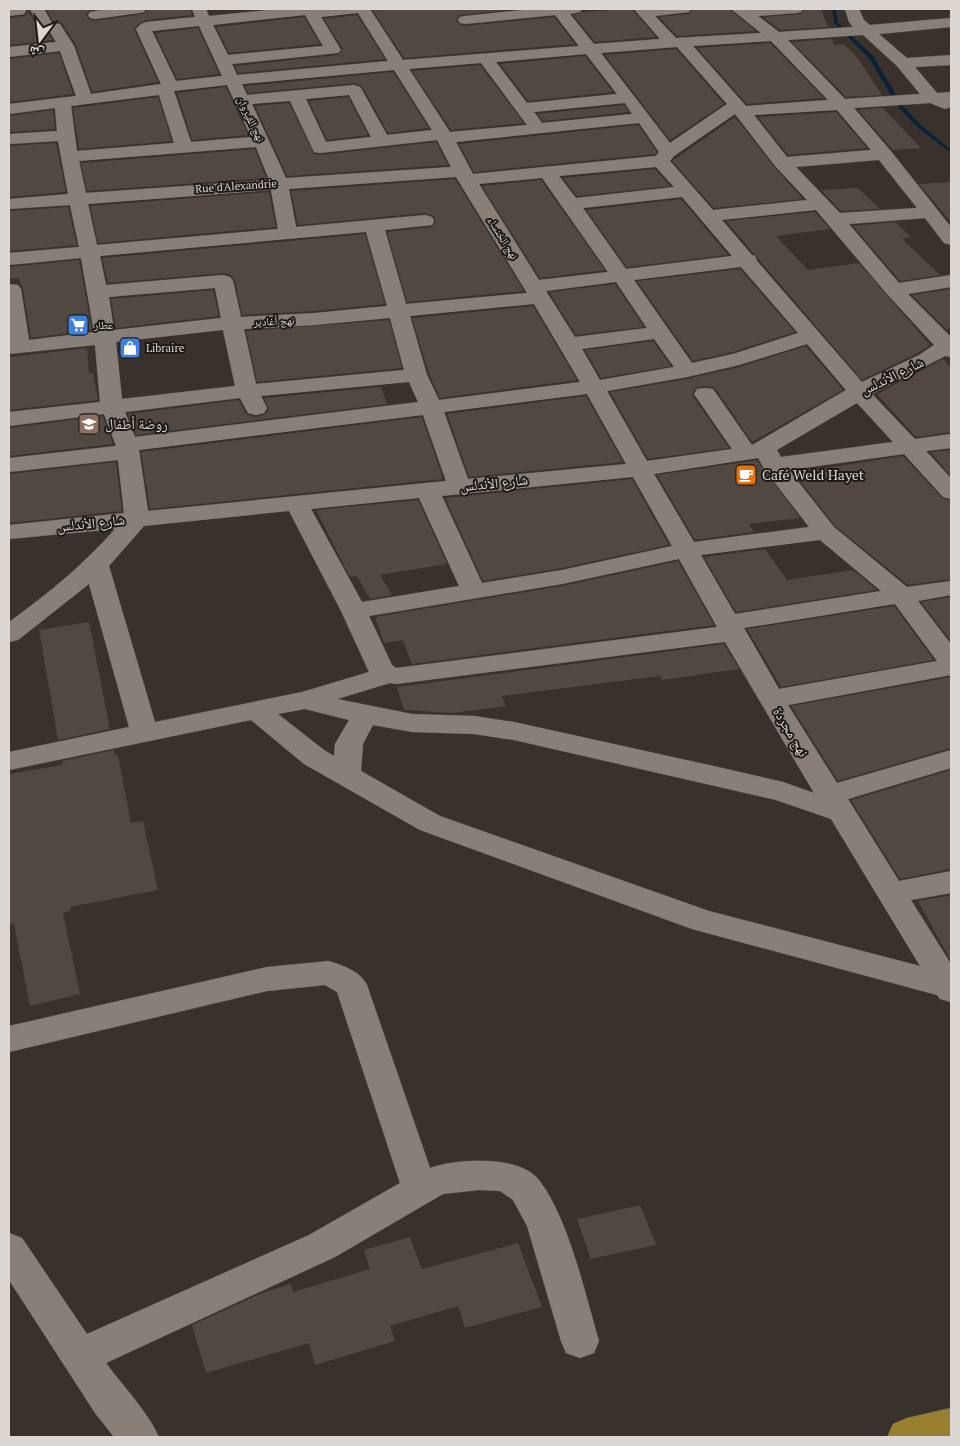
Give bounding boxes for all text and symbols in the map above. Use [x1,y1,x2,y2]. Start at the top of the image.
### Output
north arrow [15,15,65,65]
text: ش [27,42,46,64]
street label: نهج القيروان [234,94,268,144]
street label: Rue d'Alexandrie [195,176,278,196]
street label: نهج الخنساء [484,214,522,262]
supermarket icon: عطار [66,313,90,337]
street label: نهج أغادير [252,313,295,329]
place label: عطار [93,318,114,332]
shop icon: Libraire [118,336,142,360]
place label: Libraire [146,341,185,355]
street label: شارع الأندلس [857,352,927,400]
school or university icon: روضة أطفال [77,412,101,436]
place label: روضة أطفال [105,414,168,433]
cafe icon: Café Weld Hayet [734,463,758,487]
place label: Café Weld Hayet [762,465,865,484]
street label: شارع الأندلس [459,469,529,497]
street label: شارع الأندلس [56,509,126,537]
street label: نهج مجردة [768,703,814,761]

